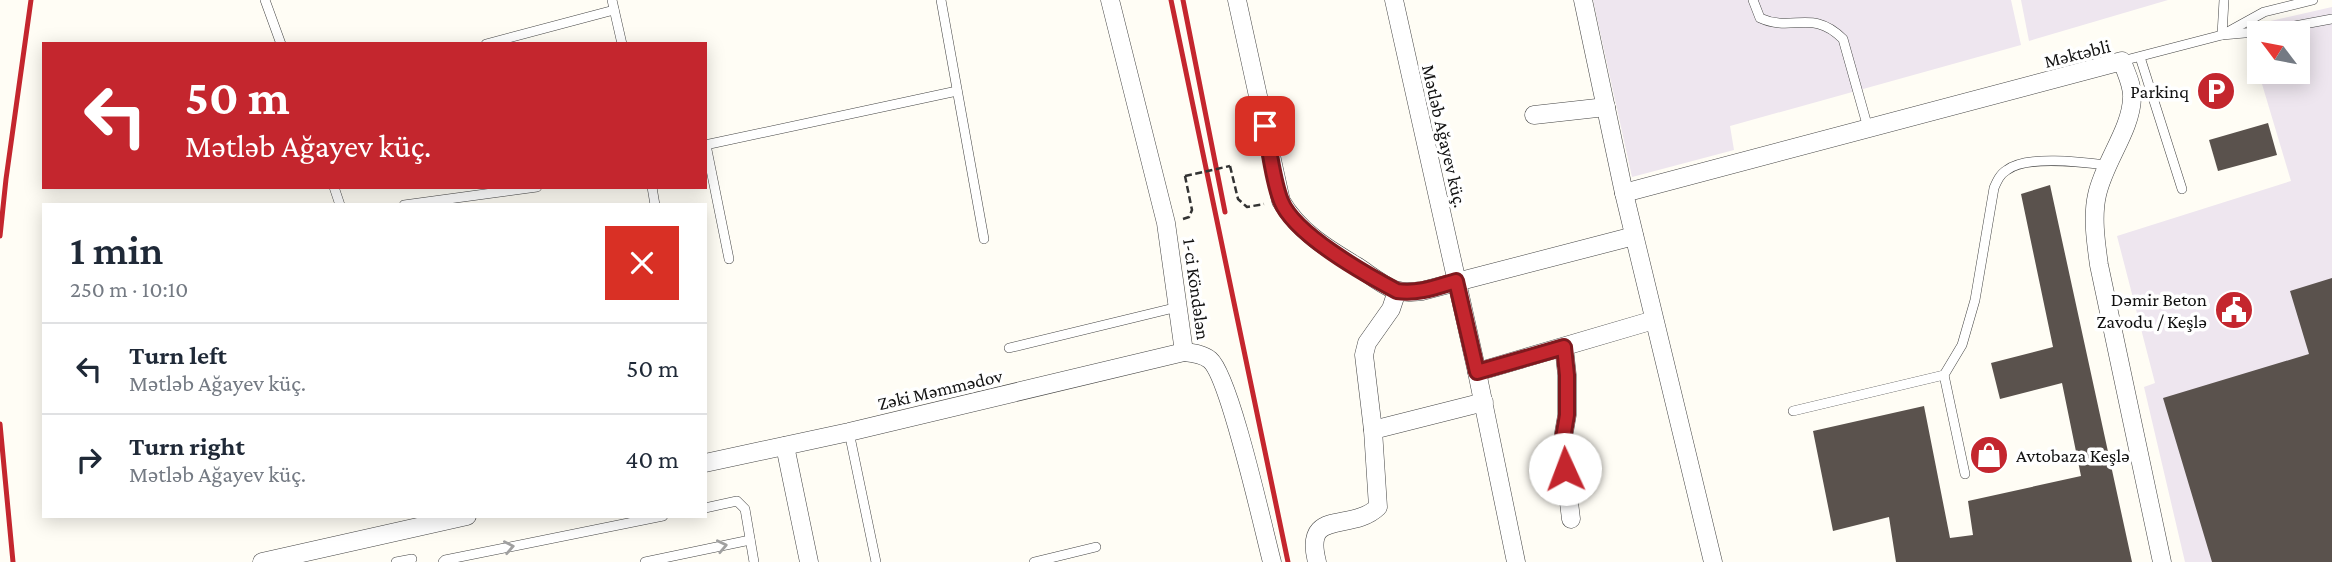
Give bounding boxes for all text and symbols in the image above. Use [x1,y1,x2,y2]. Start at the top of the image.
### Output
north arrow [2247,21,2310,84]
map controls [2247,21,2310,84]
street label: Məktəbli [2042,35,2112,72]
street label: Mətləb Ağayev küç. [1418,62,1471,210]
icon: left [70,70,161,161]
text: 50 m [185,70,290,125]
parking icon: Parkinq [2195,70,2237,112]
place label: Parkinq [2130,81,2189,102]
pin [1235,96,1295,156]
icon: arrive [1246,107,1284,145]
text: Mətləb Ağayev küç. [185,128,431,164]
text: 1 min [70,226,163,273]
button: close [605,226,679,300]
street label: 1-ci Köndələn [1179,237,1214,341]
text: 250 m · 10:10 [70,276,188,302]
place label: Dəmir Beton Zavodu / Keşlə [2096,289,2207,332]
public building icon: Dəmir Beton Zavodu / Keşlə [2213,289,2255,331]
text: Turn left [129,341,227,370]
icon: left [70,350,108,388]
text: 50 m [626,354,679,383]
street label: Zəki Məmmədov [876,365,1005,414]
text: Mətləb Ağayev küç. [129,370,306,396]
text: Turn right [129,432,245,461]
position arrow [1528,432,1602,506]
shop icon: Avtobaza Keşlə [1968,434,2010,476]
icon: right [70,441,108,479]
text: 40 m [625,445,679,474]
place label: Avtobaza Keşlə [2016,445,2130,466]
text: Mətləb Ağayev küç. [129,461,306,487]
one-way arrow [503,540,515,555]
one-way arrow [716,540,728,555]

